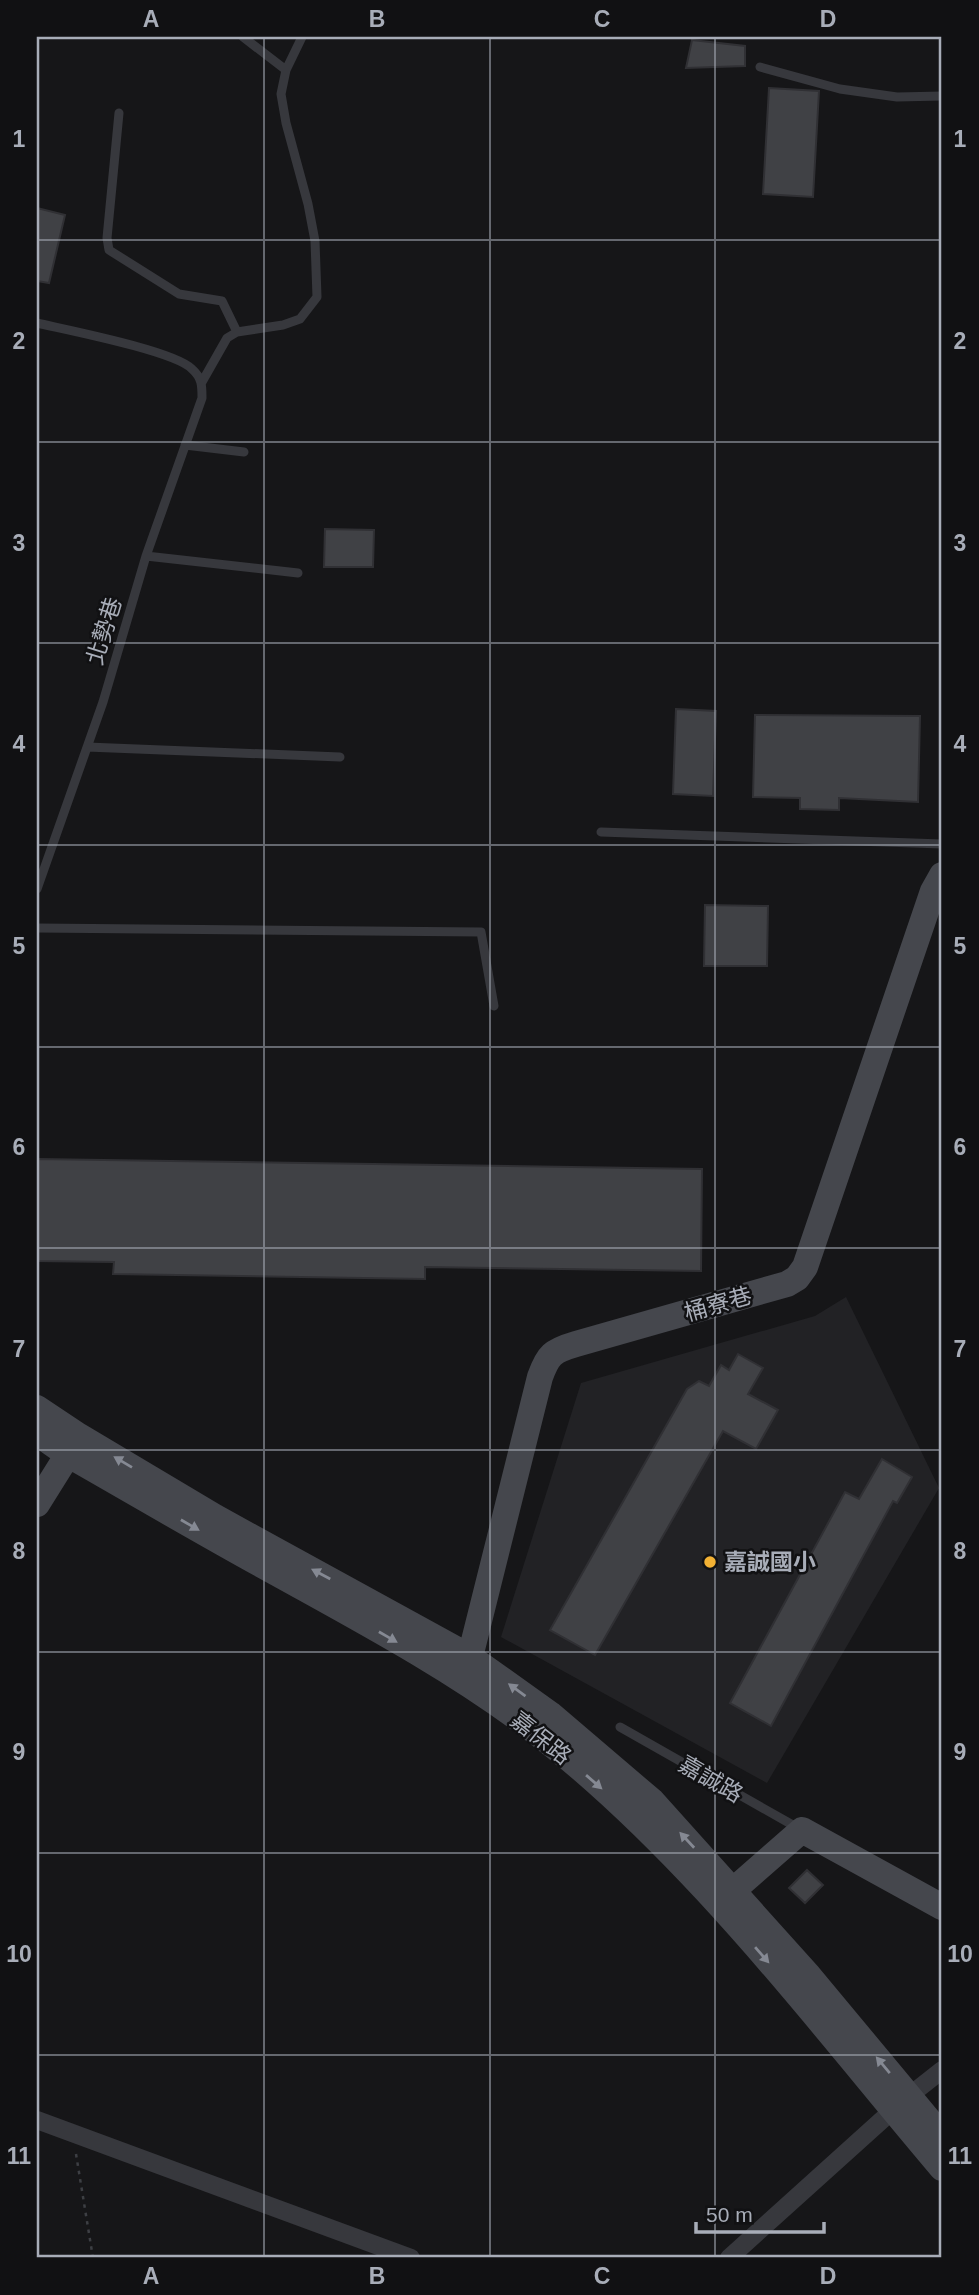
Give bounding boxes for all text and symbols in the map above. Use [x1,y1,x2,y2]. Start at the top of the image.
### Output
text: A [143,6,159,32]
text: B [369,6,385,32]
text: C [594,6,610,32]
text: D [820,6,836,32]
text: 1 [13,126,26,152]
text: 1 [954,126,967,152]
text: 2 [13,328,25,354]
text: 2 [954,328,966,354]
text: 3 [13,530,25,556]
text: 3 [954,530,966,556]
street label: 北勢巷 [81,594,127,668]
text: 4 [13,731,26,757]
text: 4 [954,731,967,757]
text: 5 [13,933,26,959]
text: 5 [954,933,967,959]
text: 6 [13,1134,25,1160]
text: 6 [954,1134,966,1160]
street label: 桶寮巷 [681,1282,755,1326]
text: 7 [13,1336,25,1362]
text: 7 [954,1336,966,1362]
one-way arrow [113,1457,133,1469]
one-way arrow [180,1519,200,1531]
text: 8 [13,1538,26,1564]
text: 8 [954,1538,967,1564]
place label: 嘉誠國小 [724,1549,816,1575]
marker: 嘉誠國小 [702,1554,718,1570]
one-way arrow [311,1568,331,1580]
one-way arrow [379,1631,398,1643]
one-way arrow [508,1683,526,1697]
street label: 嘉保路 [506,1707,576,1769]
text: 9 [13,1739,25,1765]
text: 9 [954,1739,966,1765]
street label: 嘉誠路 [675,1750,747,1808]
one-way arrow [585,1774,602,1789]
one-way arrow [680,1832,696,1849]
text: 10 [6,1941,32,1967]
text: 10 [947,1941,973,1967]
one-way arrow [754,1947,769,1964]
one-way arrow [875,2056,891,2074]
text: 11 [7,2143,31,2169]
text: 11 [948,2143,972,2169]
scale bar [696,2190,823,2234]
text: 50 m [706,2203,753,2226]
text: A [143,2263,159,2289]
text: B [369,2263,385,2289]
text: C [594,2263,610,2289]
text: D [820,2263,836,2289]

